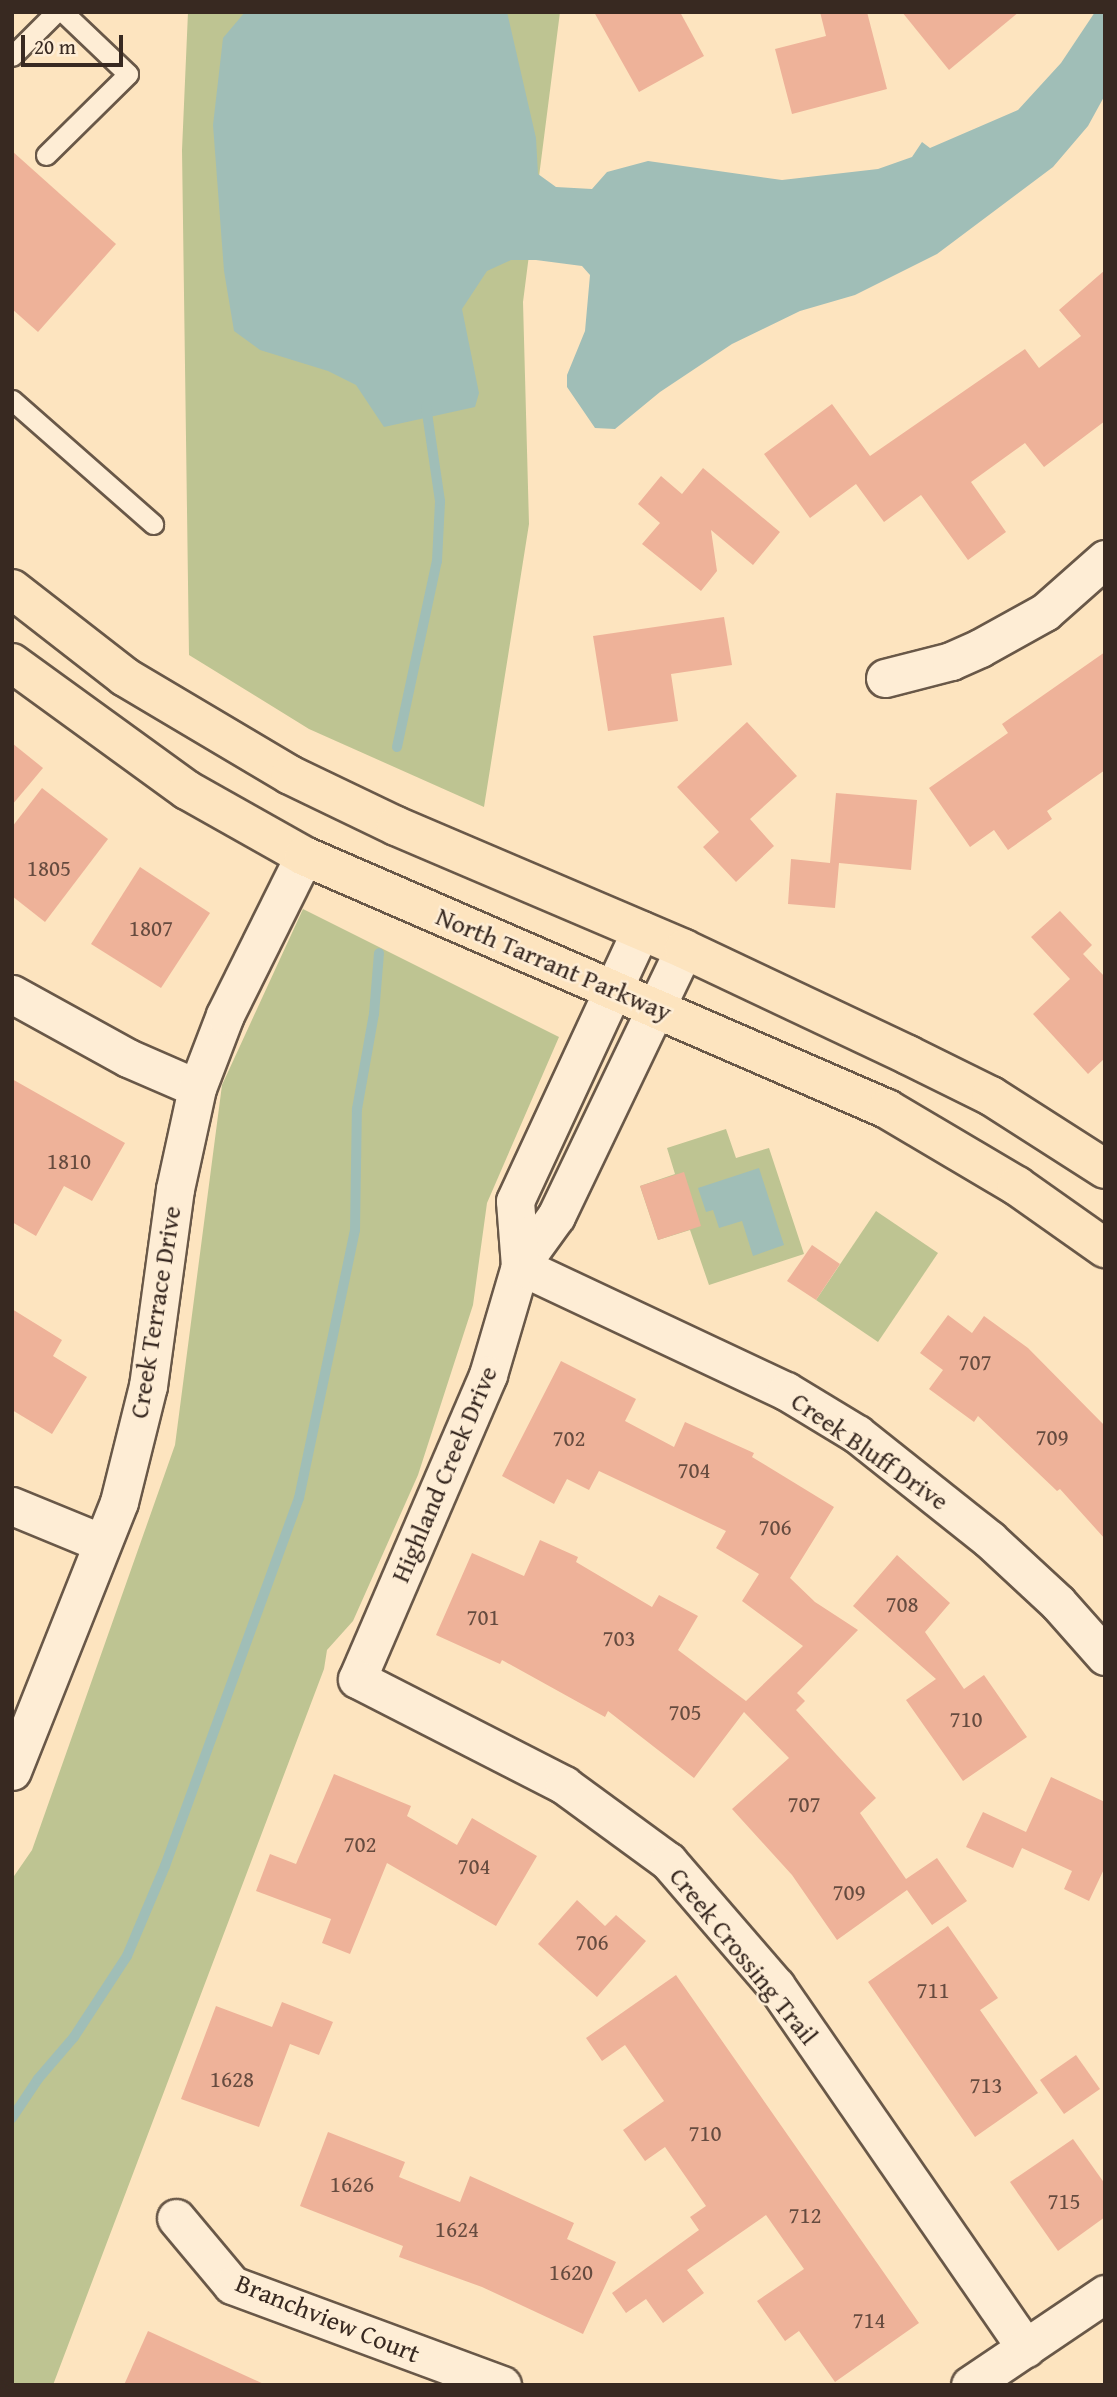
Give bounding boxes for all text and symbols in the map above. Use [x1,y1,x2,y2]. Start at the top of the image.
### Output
scale bar [24,21,126,65]
text: 20 m [34,31,76,62]
house number: 1805 [27,854,71,882]
street label: North Tarrant Parkway [432,900,676,1028]
house number: 1807 [129,914,173,942]
house number: 1810 [47,1147,91,1175]
street label: Creek Terrace Drive [123,1203,187,1421]
house number: 707 [958,1348,992,1376]
street label: Highland Creek Drive [384,1361,504,1587]
street label: Creek Bluff Drive [785,1385,955,1517]
house number: 709 [1035,1423,1069,1451]
house number: 702 [552,1424,586,1452]
house number: 704 [677,1456,711,1484]
house number: 706 [758,1513,792,1541]
house number: 708 [885,1590,919,1618]
house number: 701 [466,1603,500,1631]
house number: 703 [602,1624,636,1652]
house number: 705 [668,1698,702,1726]
house number: 710 [949,1705,983,1733]
house number: 707 [787,1790,821,1818]
house number: 702 [343,1830,377,1858]
house number: 704 [457,1852,491,1880]
street label: Creek Crossing Trail [663,1861,825,2051]
house number: 709 [832,1878,866,1906]
house number: 706 [575,1928,609,1956]
house number: 711 [916,1976,950,2004]
house number: 1628 [210,2065,254,2093]
house number: 713 [969,2071,1003,2099]
house number: 710 [688,2119,722,2147]
house number: 1626 [330,2170,374,2198]
house number: 715 [1047,2187,1081,2215]
house number: 712 [788,2201,822,2229]
house number: 1624 [435,2215,479,2243]
house number: 1620 [549,2258,593,2286]
street label: Branchview Court [231,2267,425,2369]
house number: 714 [852,2306,886,2334]

